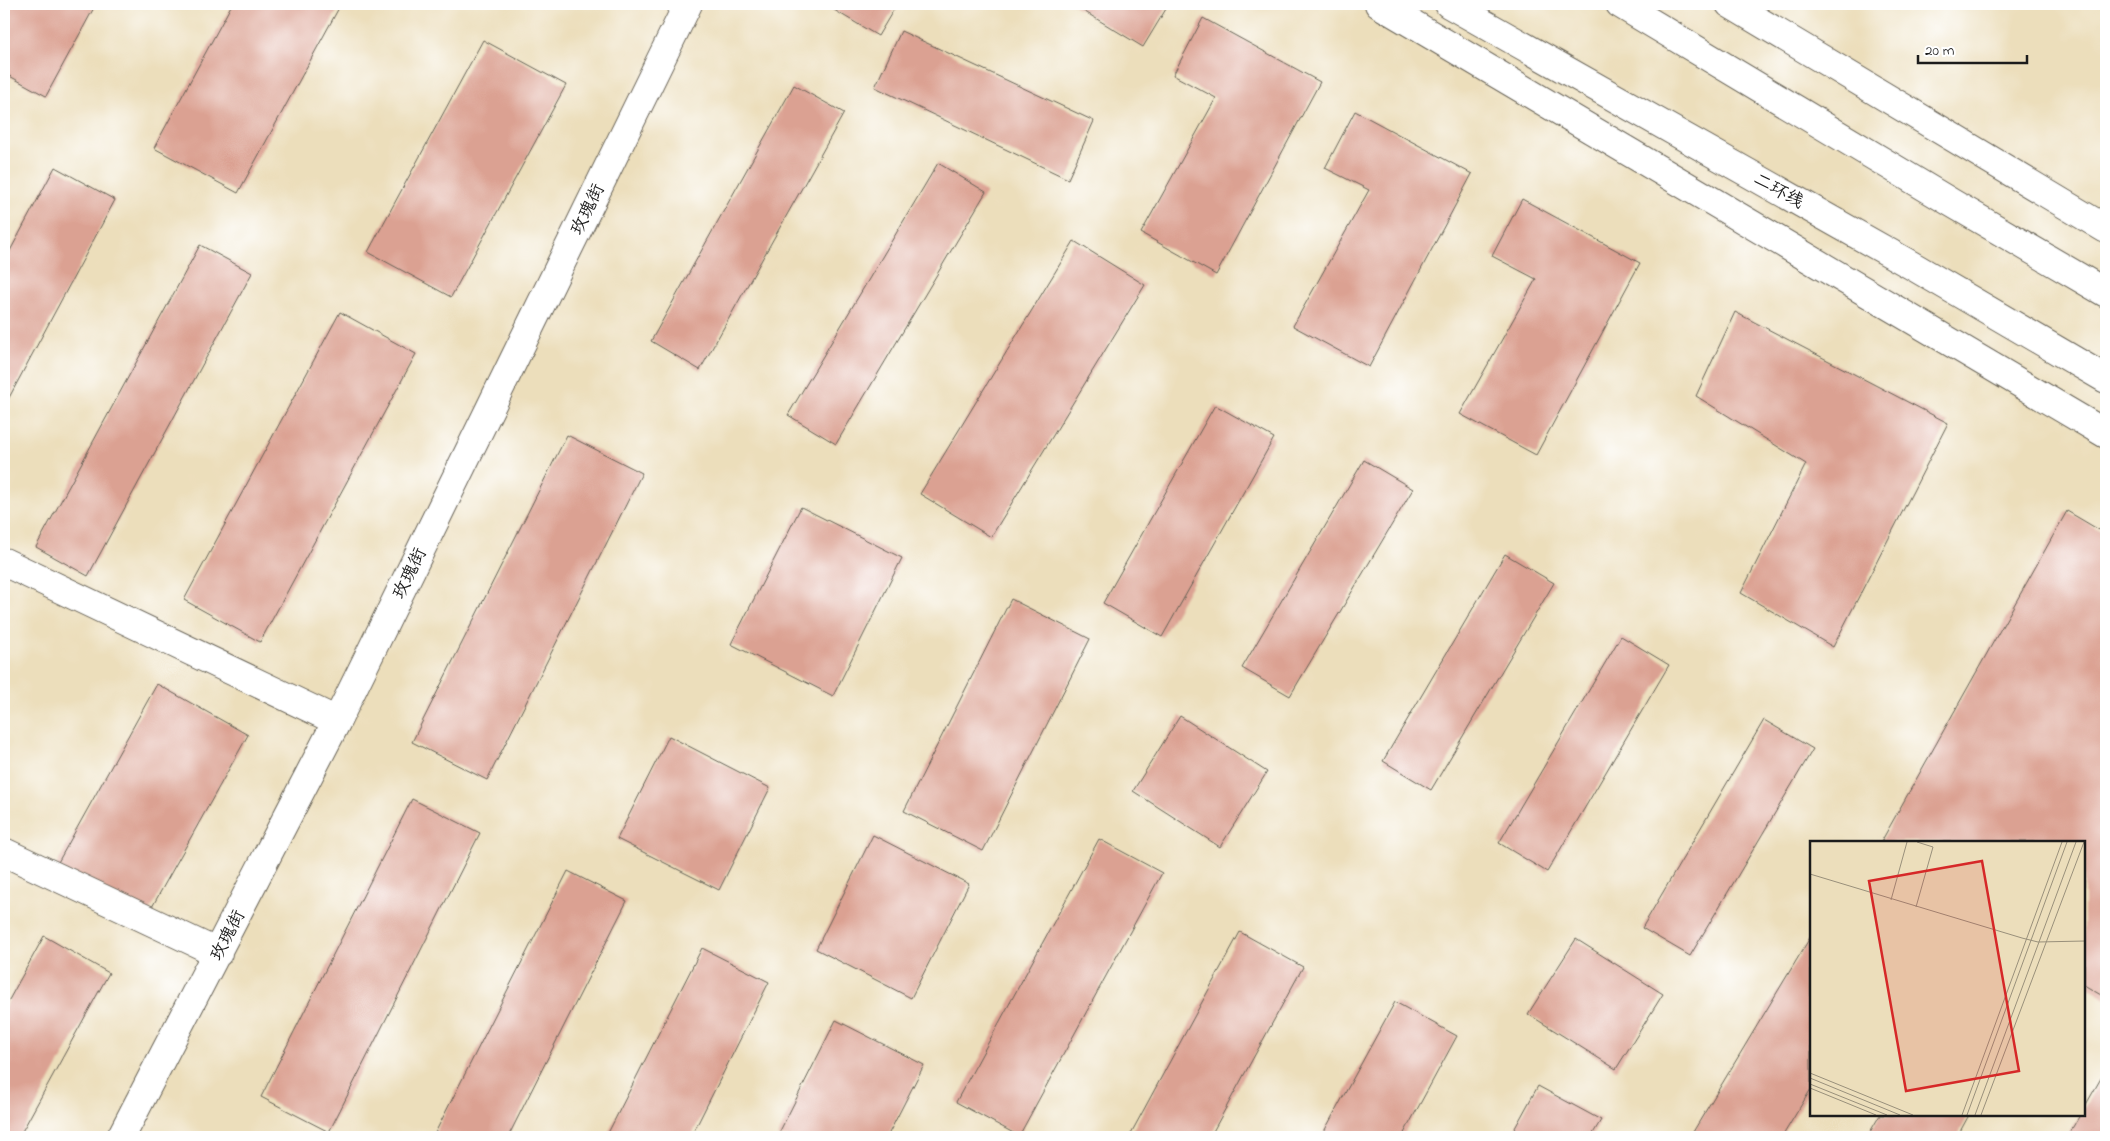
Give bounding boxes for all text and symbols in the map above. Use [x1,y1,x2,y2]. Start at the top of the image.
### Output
scale bar [1918,32,2026,64]
text: 20 m [1925,40,1955,62]
street label: 二环线 [1748,167,1808,216]
street label: 玫瑰街 [565,180,612,240]
street label: 玫瑰街 [387,544,434,604]
inset map [1810,841,2085,1116]
street label: 玫瑰街 [205,906,253,966]

